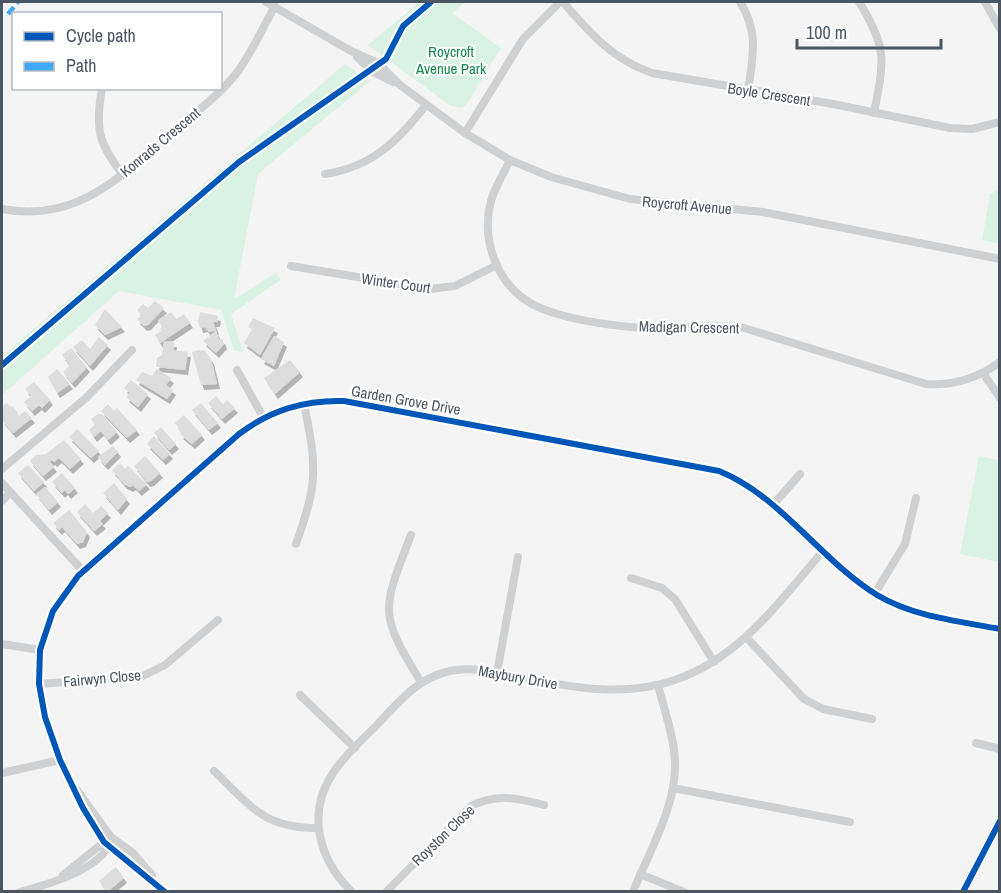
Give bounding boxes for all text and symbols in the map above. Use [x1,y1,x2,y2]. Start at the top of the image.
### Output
legend [12,12,222,90]
scale bar [797,12,941,50]
text: 100 m [806,20,847,45]
text: Cycle path [66,23,136,48]
park label: Roycroft Avenue Park [415,41,487,79]
text: Path [66,53,96,78]
street label: Boyle Crescent [726,77,812,111]
street label: Konrads Crescent [116,102,205,182]
street label: Roycroft Avenue [641,191,733,219]
street label: Winter Court [360,268,433,298]
street label: Madigan Crescent [639,316,740,338]
street label: Garden Grove Drive [350,380,463,420]
street label: Maybury Drive [477,660,559,694]
street label: Fairwyn Close [62,664,142,692]
street label: Royston Close [407,800,479,870]

